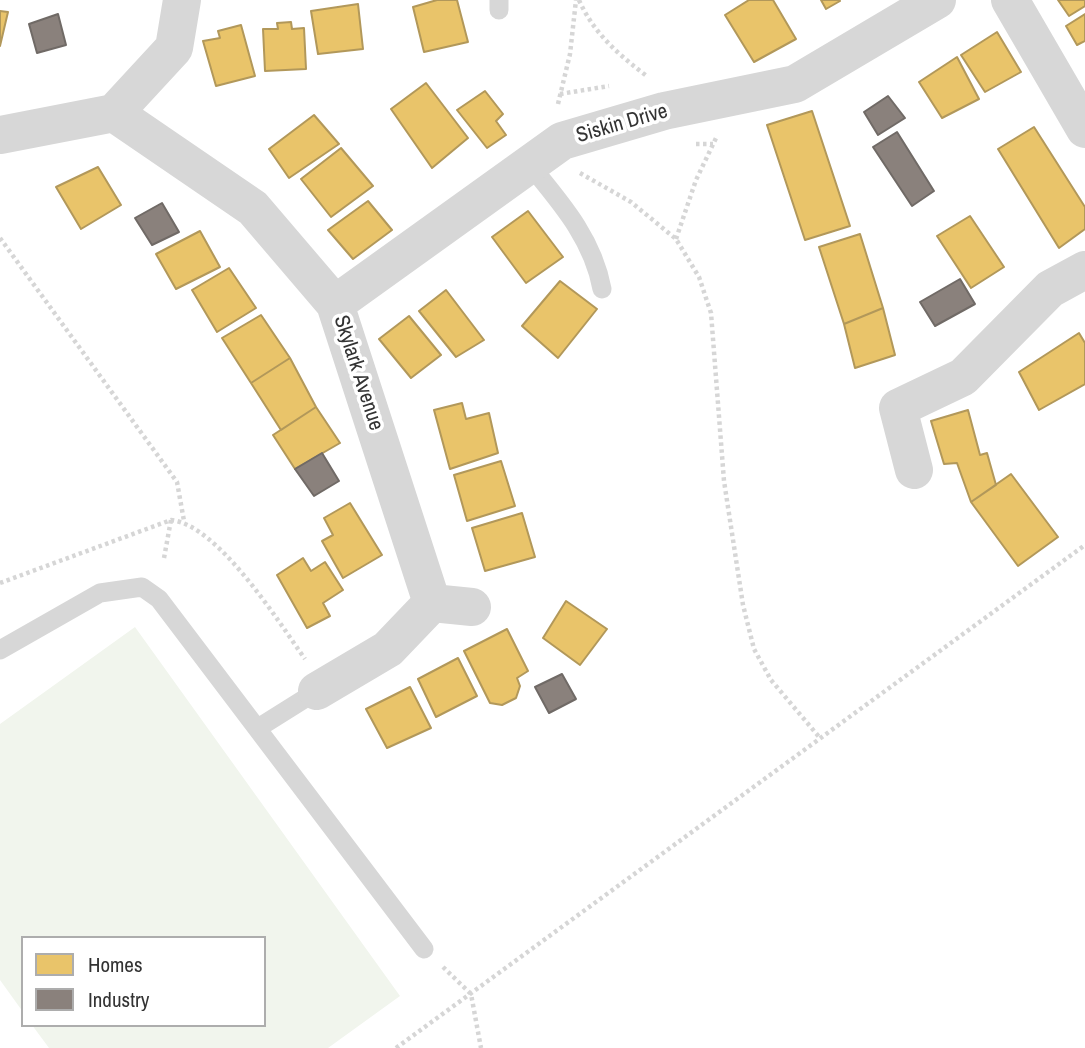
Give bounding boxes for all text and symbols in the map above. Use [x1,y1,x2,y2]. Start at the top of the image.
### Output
street label: Siskin Drive [573,99,671,149]
street label: Skylark Avenue [328,312,388,434]
legend [21,936,266,1027]
text: Homes [88,950,143,979]
text: Industry [88,985,149,1014]

